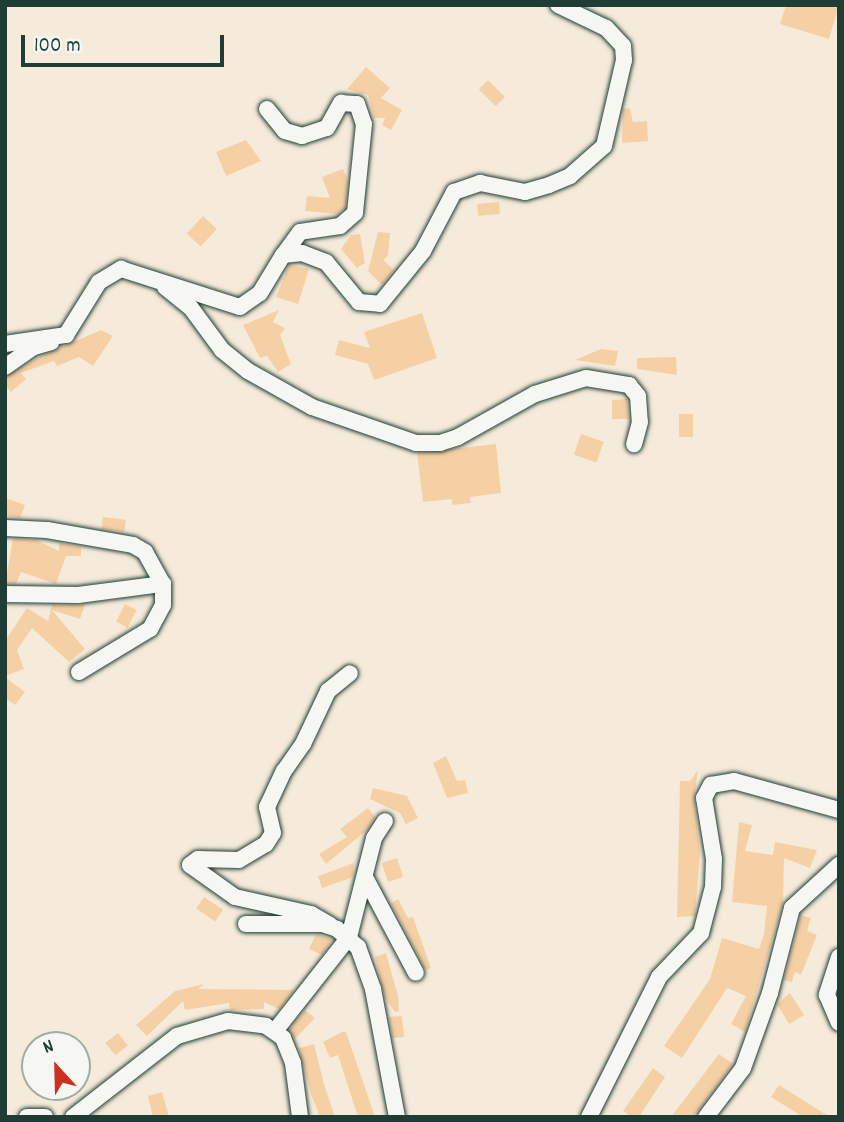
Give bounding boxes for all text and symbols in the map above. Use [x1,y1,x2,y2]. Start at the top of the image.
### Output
scale bar [24,21,228,65]
text: 100 m [34,32,81,62]
north arrow [21,1031,91,1101]
text: N [39,1034,58,1062]

